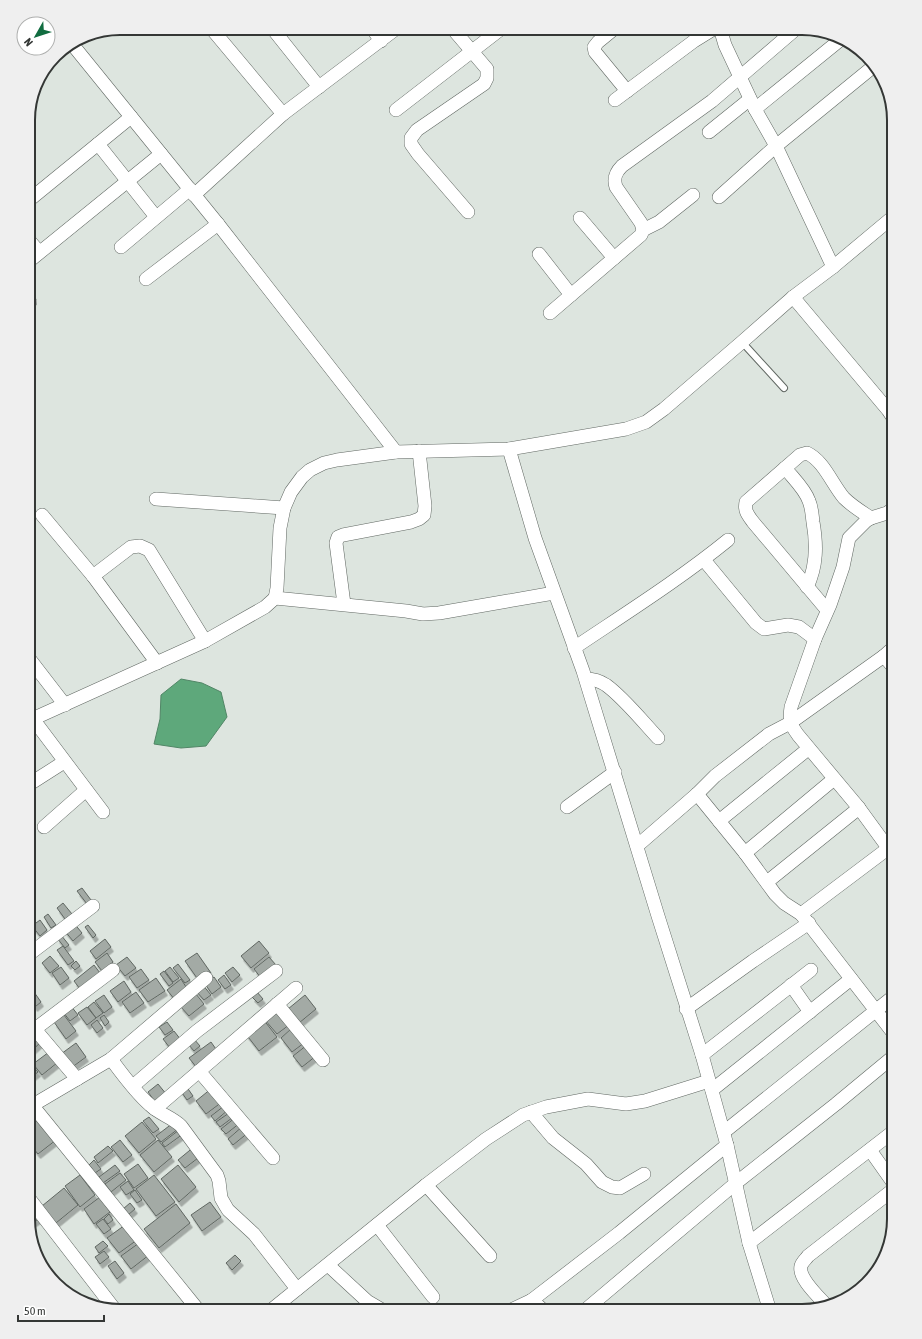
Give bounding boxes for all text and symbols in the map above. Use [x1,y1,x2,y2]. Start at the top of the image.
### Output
north arrow [16,16,56,56]
text: N [22,36,35,49]
scale bar [18,1297,104,1323]
text: 50 m [24,1304,46,1318]

